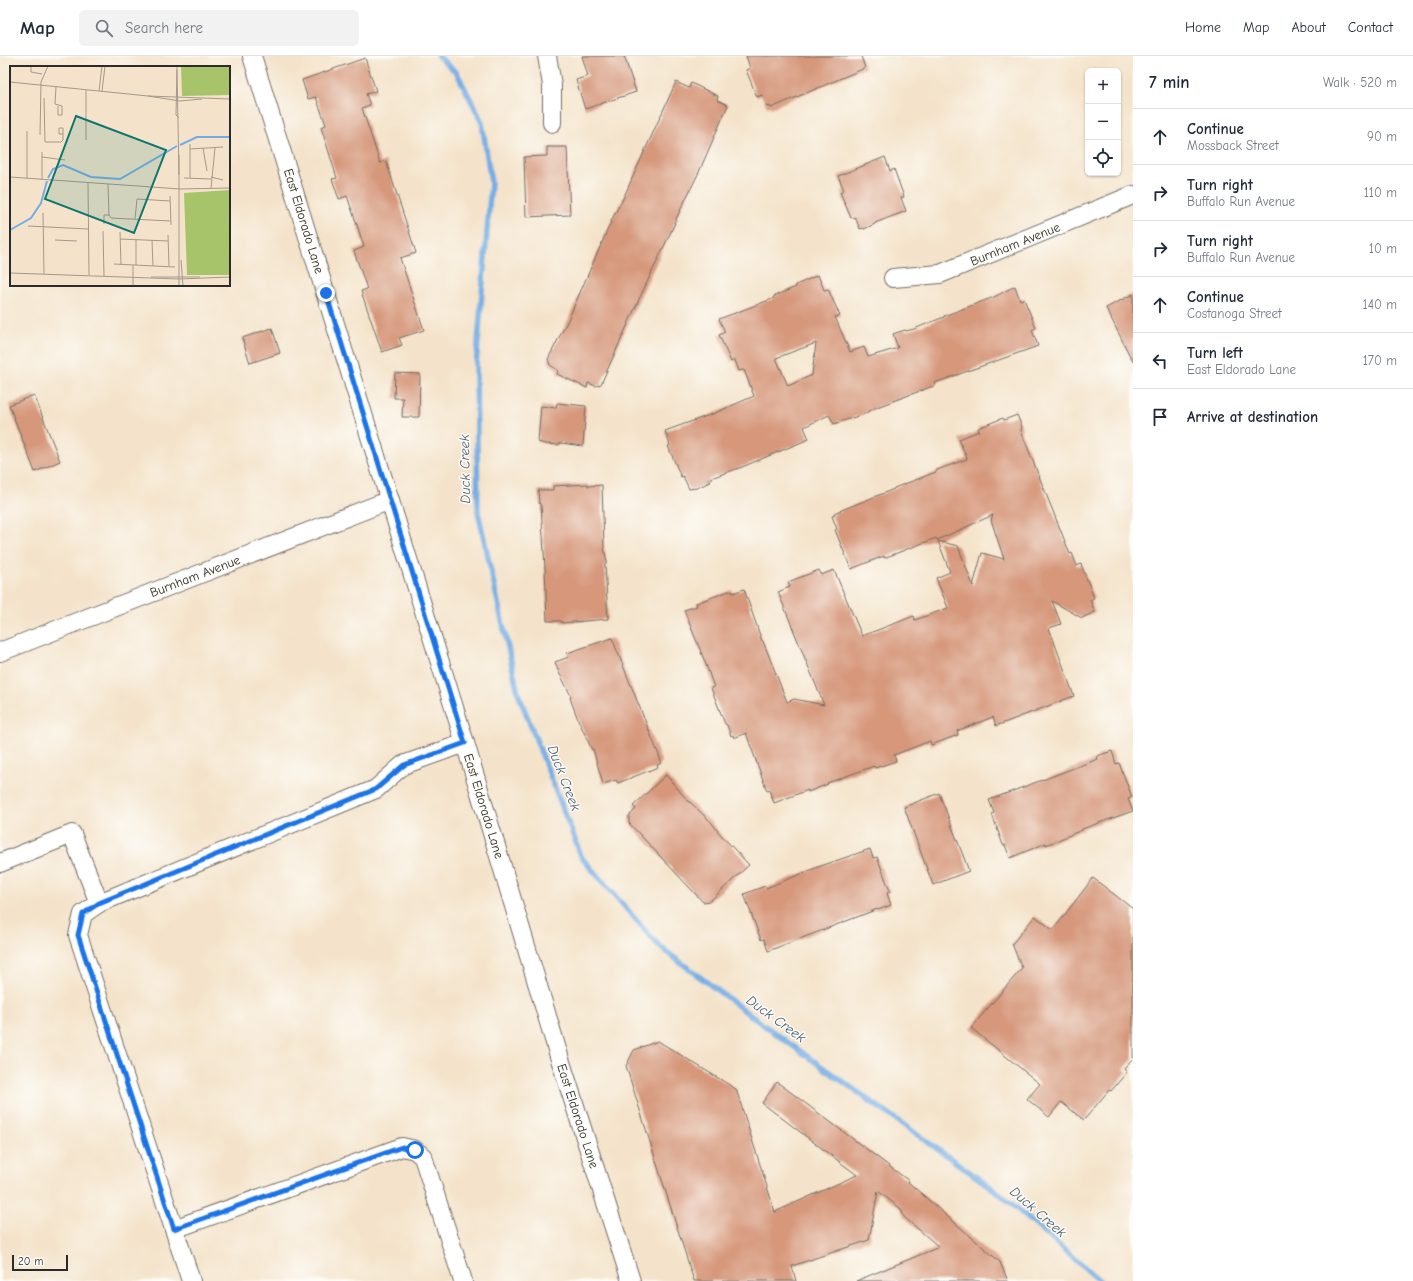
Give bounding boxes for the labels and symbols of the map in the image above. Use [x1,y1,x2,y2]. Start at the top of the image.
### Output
inset map [10,66,230,286]
street label: East Eldorado Lane [281,167,327,276]
street label: Burnham Avenue [968,219,1062,269]
route end [317,284,335,302]
water label: Duck Creek [456,434,474,504]
street label: Burnham Avenue [148,552,243,600]
water label: Duck Creek [544,743,584,813]
street label: East Eldorado Lane [461,752,507,861]
water label: Duck Creek [743,992,809,1046]
street label: East Eldorado Lane [554,1062,602,1171]
route start [406,1141,424,1159]
water label: Duck Creek [1006,1183,1070,1241]
scale bar [12,1253,68,1272]

